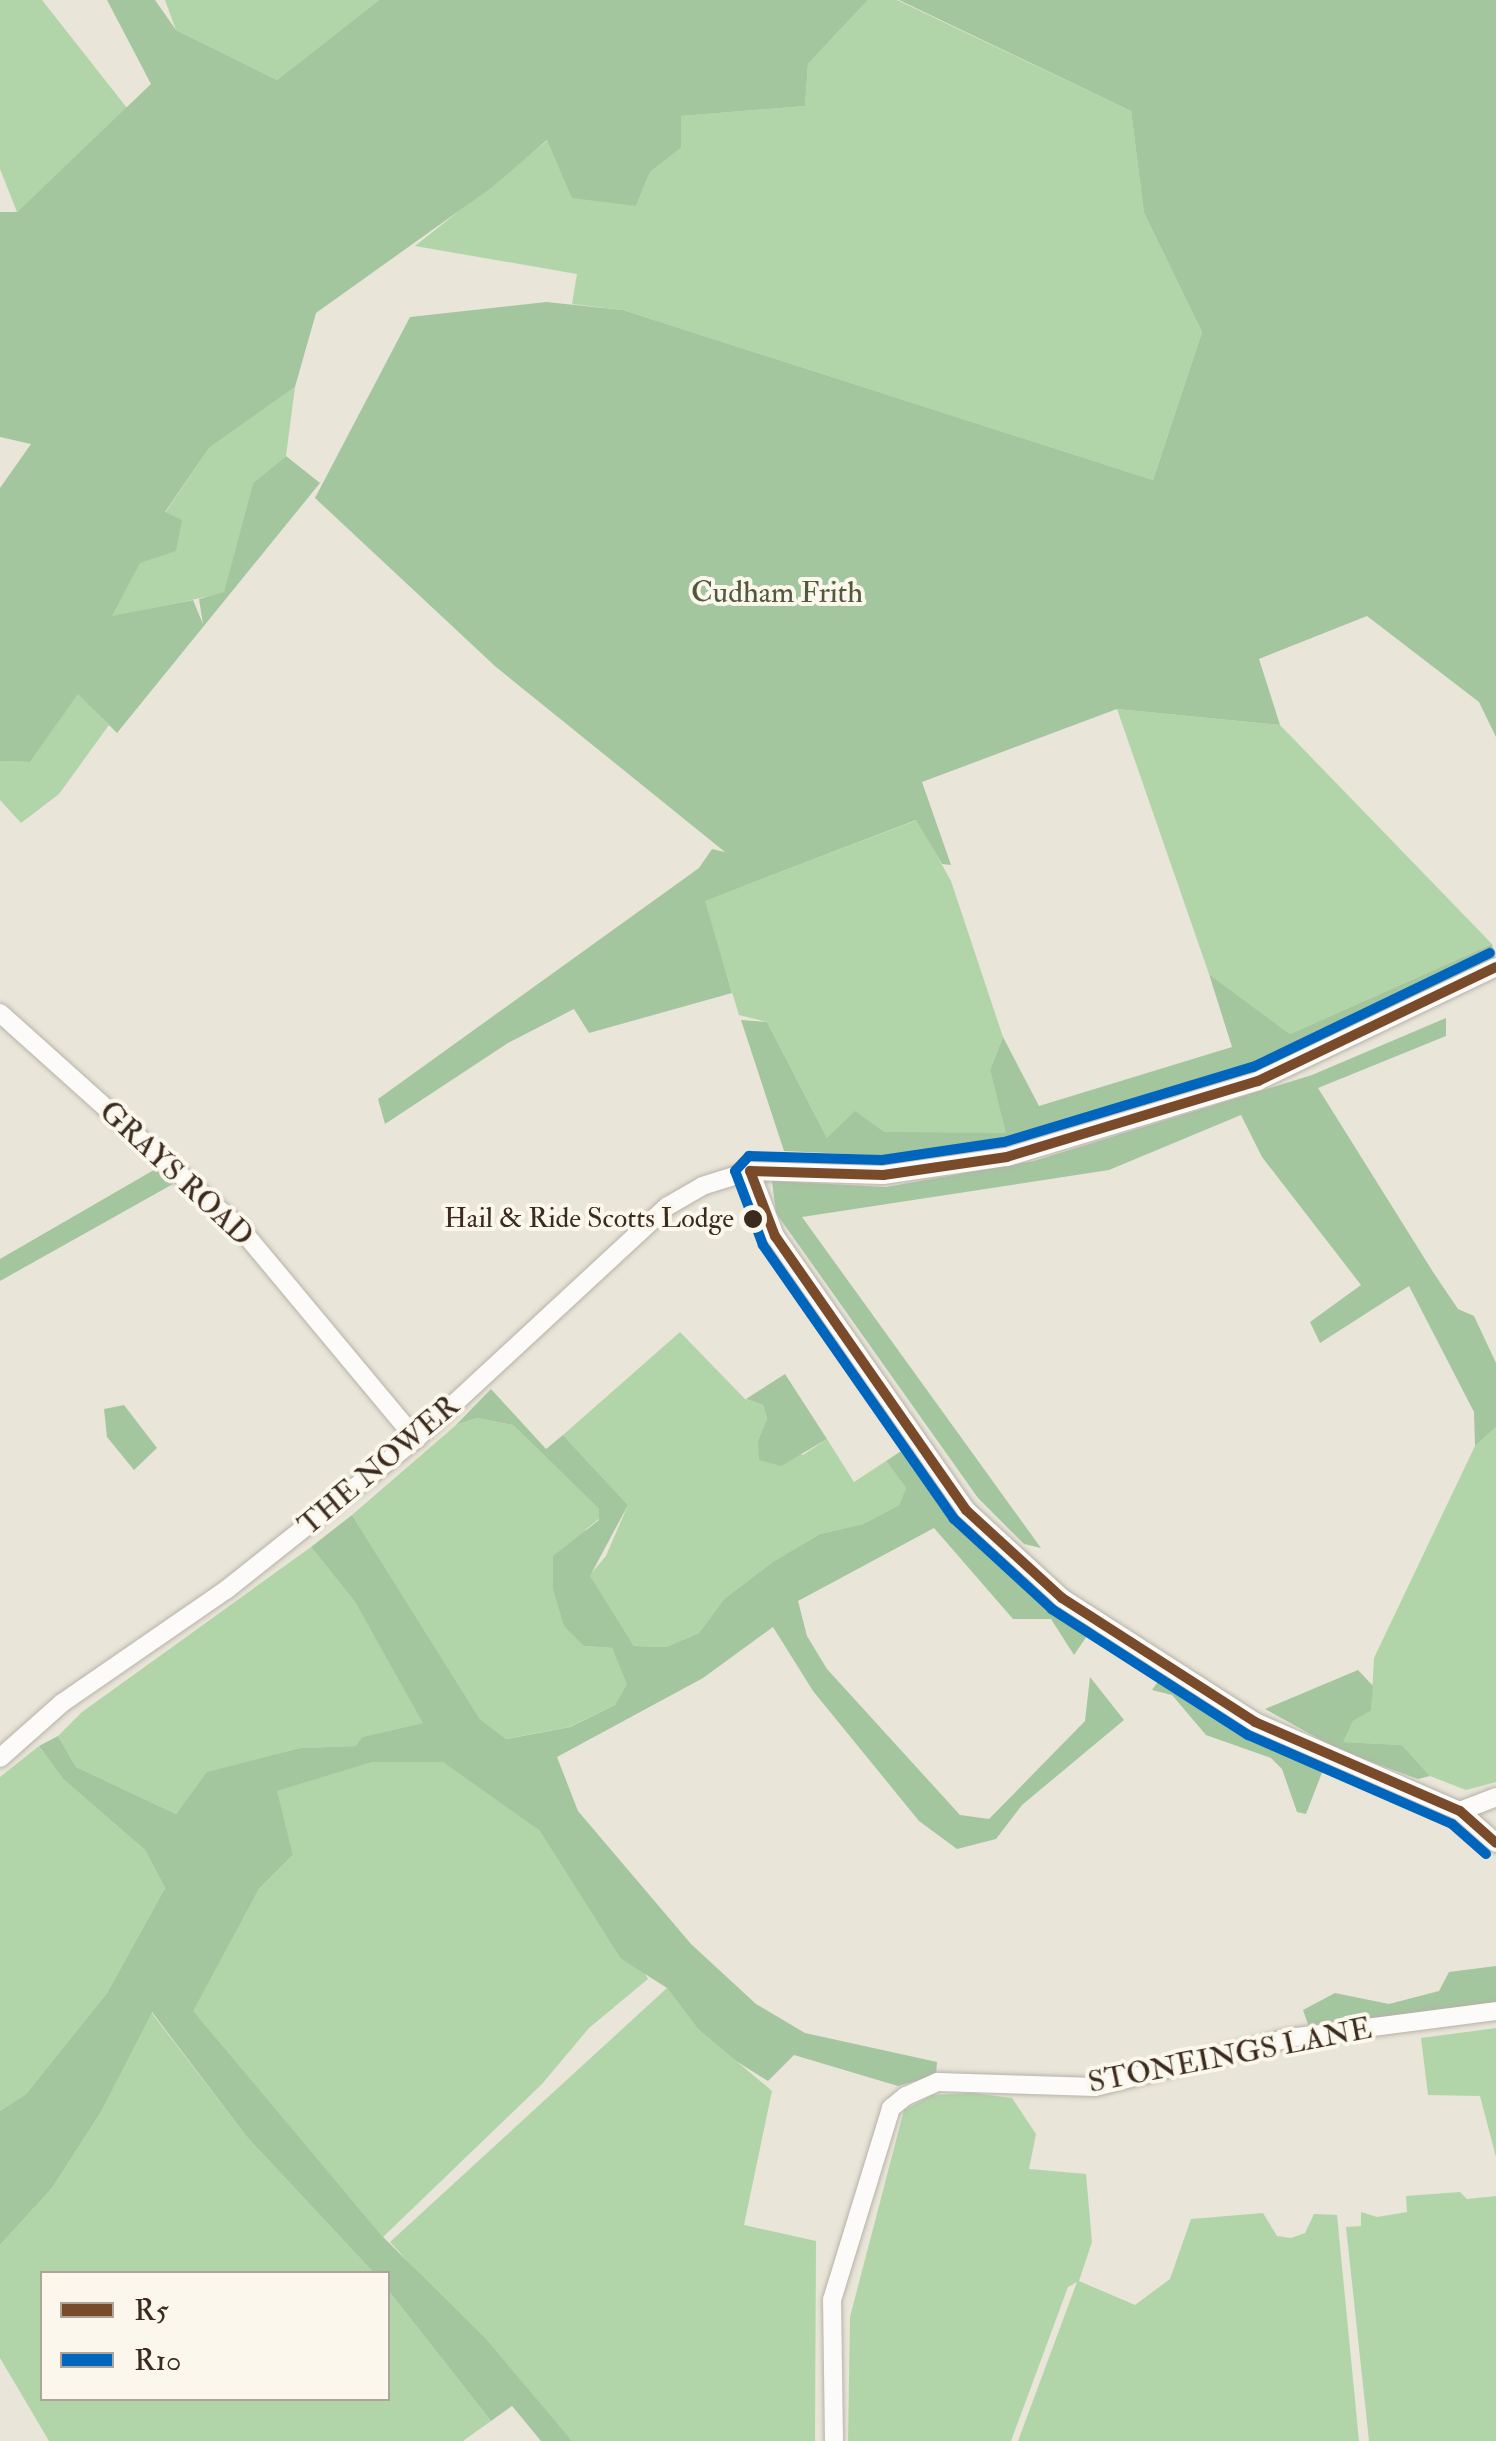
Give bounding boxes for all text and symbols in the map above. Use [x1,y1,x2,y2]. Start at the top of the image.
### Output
park label: Cudham Frith [691,575,863,611]
street label: GRAYS ROAD [92,1094,260,1254]
place label: Hail & Ride Scotts Lodge [444,1202,734,1236]
marker: Hail & Ride Scotts Lodge [743,1209,763,1229]
street label: THE NOWER [291,1388,467,1544]
street label: STONEINGS LANE [1085,2011,1375,2101]
legend [40,2271,390,2401]
text: R5 [134,2292,169,2329]
text: R10 [134,2342,181,2379]

